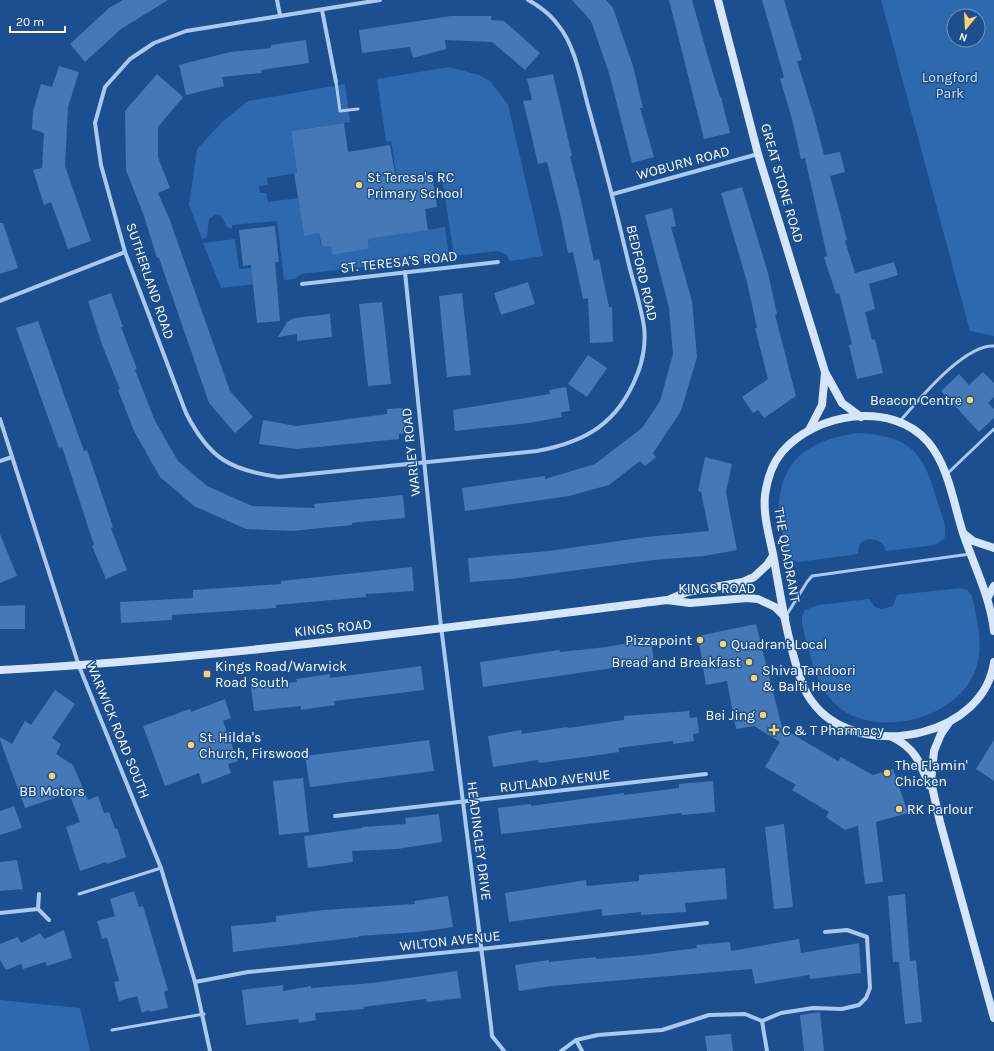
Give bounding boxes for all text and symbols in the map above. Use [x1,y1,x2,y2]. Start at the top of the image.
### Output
scale bar [10,8,65,34]
north arrow [946,8,986,48]
text: 20 m [16,15,44,29]
text: N [957,30,969,44]
park label: Longford Park [922,69,978,102]
street label: GREAT STONE ROAD [757,121,807,245]
street label: WOBURN ROAD [635,142,731,184]
place label: St Teresa's RC Primary School [367,169,463,202]
marker: St Teresa's RC Primary School [354,180,364,190]
street label: SUTHERLAND ROAD [122,221,178,341]
street label: BEDFORD ROAD [623,223,661,323]
street label: ST. TERESA'S ROAD [340,247,458,277]
place label: Beacon Centre [870,392,962,409]
marker: Beacon Centre [965,395,975,405]
street label: WARLEY ROAD [398,407,424,497]
street label: THE QUADRANT [770,506,804,604]
street label: KINGS ROAD [678,580,756,597]
street label: KINGS ROAD [293,615,373,641]
place label: Pizzapoint [625,632,692,649]
marker: Pizzapoint [695,635,705,645]
place label: Quadrant Local [731,636,827,653]
marker: Quadrant Local [718,639,728,649]
place label: Bread and Breakfast [612,654,741,671]
marker: Bread and Breakfast [744,657,754,667]
place label: Kings Road/Warwick Road South [215,658,347,691]
street label: WARWICK ROAD SOUTH [83,659,153,801]
place label: Shiva Tandoori & Balti House [762,662,856,695]
marker: Kings Road/Warwick Road South [202,669,212,679]
marker: Shiva Tandoori & Balti House [749,673,759,683]
place label: Bei Jing [705,707,755,724]
marker: Bei Jing [758,710,768,720]
place label: C & T Pharmacy [782,722,884,739]
marker: C & T Pharmacy [769,725,779,735]
place label: St. Hilda's Church, Firswood [199,729,309,762]
marker: St. Hilda's Church, Firswood [186,740,196,750]
place label: The Flamin' Chicken [895,757,968,790]
street label: RUTLAND AVENUE [499,766,611,796]
marker: The Flamin' Chicken [882,768,892,778]
marker: BB Motors [47,771,57,781]
street label: HEADINGLEY DRIVE [463,780,495,902]
place label: BB Motors [19,783,85,800]
place label: RK Parlour [907,801,974,818]
marker: RK Parlour [894,804,904,814]
street label: WILTON AVENUE [399,927,501,955]

